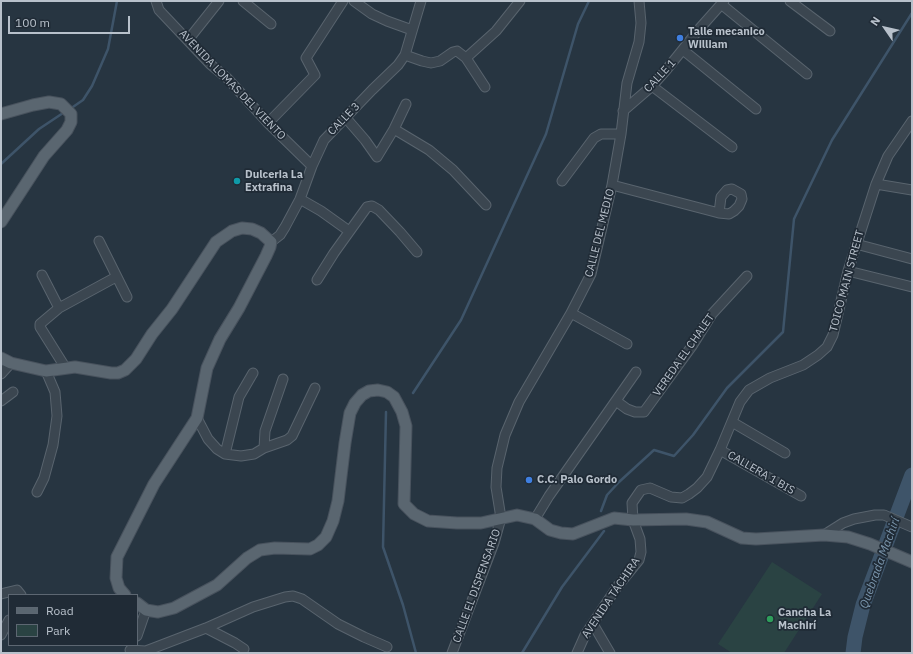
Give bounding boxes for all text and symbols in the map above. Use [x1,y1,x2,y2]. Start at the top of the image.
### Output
scale bar [10,8,132,34]
north arrow [865,8,905,48]
text: N [867,14,883,29]
text: 100 m [15,15,50,30]
place label: Talle mecanico William [688,25,765,51]
street label: AVENIDA LOMAS DEL VIENTO [176,27,288,143]
marker: Talle mecanico William [675,33,685,43]
street label: CALLE 1 [641,57,679,95]
street label: CALLE 3 [325,100,363,138]
place label: Dulceria La Extrafina [245,168,303,194]
marker: Dulceria La Extrafina [232,176,242,186]
street label: CALLE DEL MEDIO [583,187,617,279]
street label: TOICO MAIN STREET [827,229,867,333]
street label: VEREDA EL CHALET [651,311,717,399]
street label: CALLERA 1 BIS [725,448,797,498]
place label: C.C. Palo Gordo [537,473,617,487]
marker: C.C. Palo Gordo [524,475,534,485]
water label: Quebrada Machirí [857,516,903,610]
street label: CALLE EL DISPENSARIO [450,527,504,645]
street label: AVENIDA TÁCHIRA [579,555,643,641]
legend [8,594,138,646]
text: Road [46,603,74,618]
place label: Cancha La Machirí [778,606,831,632]
marker: Cancha La Machirí [765,614,775,624]
text: Park [46,623,70,638]

